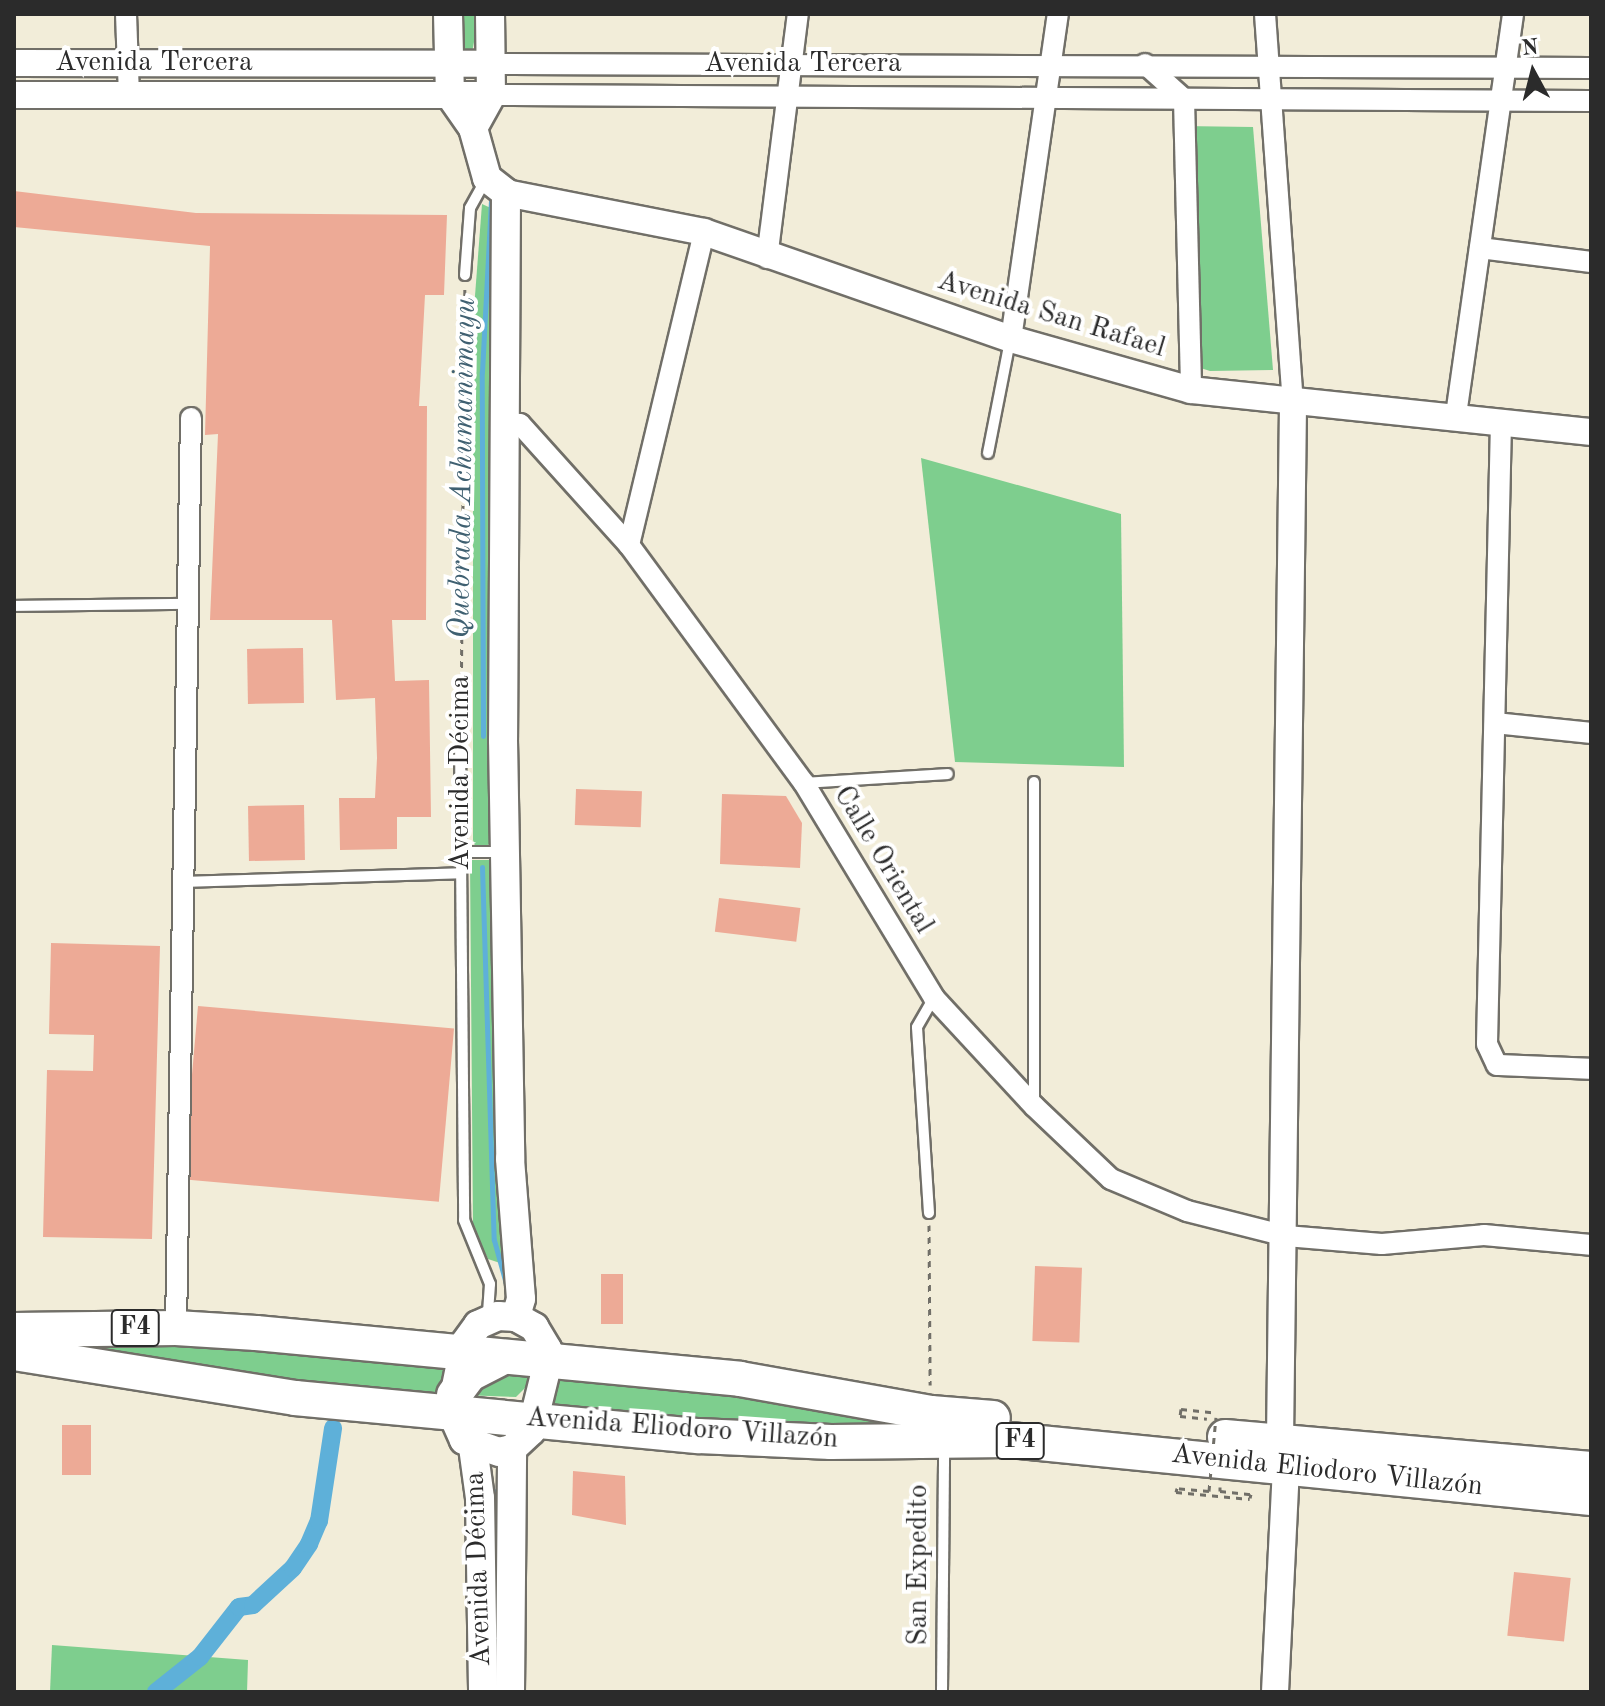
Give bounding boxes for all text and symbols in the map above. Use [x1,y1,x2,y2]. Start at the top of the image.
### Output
north arrow [1493,32,1573,112]
text: N [1520,36,1540,60]
street label: Avenida Tercera [55,46,253,80]
street label: Avenida Tercera [704,47,902,81]
street label: Avenida San Rafael [933,264,1169,366]
water label: Quebrada Achumanimayu [442,297,484,639]
street label: Avenida Décima [444,675,478,871]
street label: Calle Oriental [826,780,940,940]
road number: F4 [109,1306,161,1350]
street label: Avenida Eliodoro Villazón [525,1401,839,1457]
road number: F4 [994,1419,1046,1463]
street label: Avenida Eliodoro Villazón [1169,1438,1485,1504]
street label: Avenida Décima [459,1471,499,1667]
street label: San Expedito [902,1484,936,1646]

